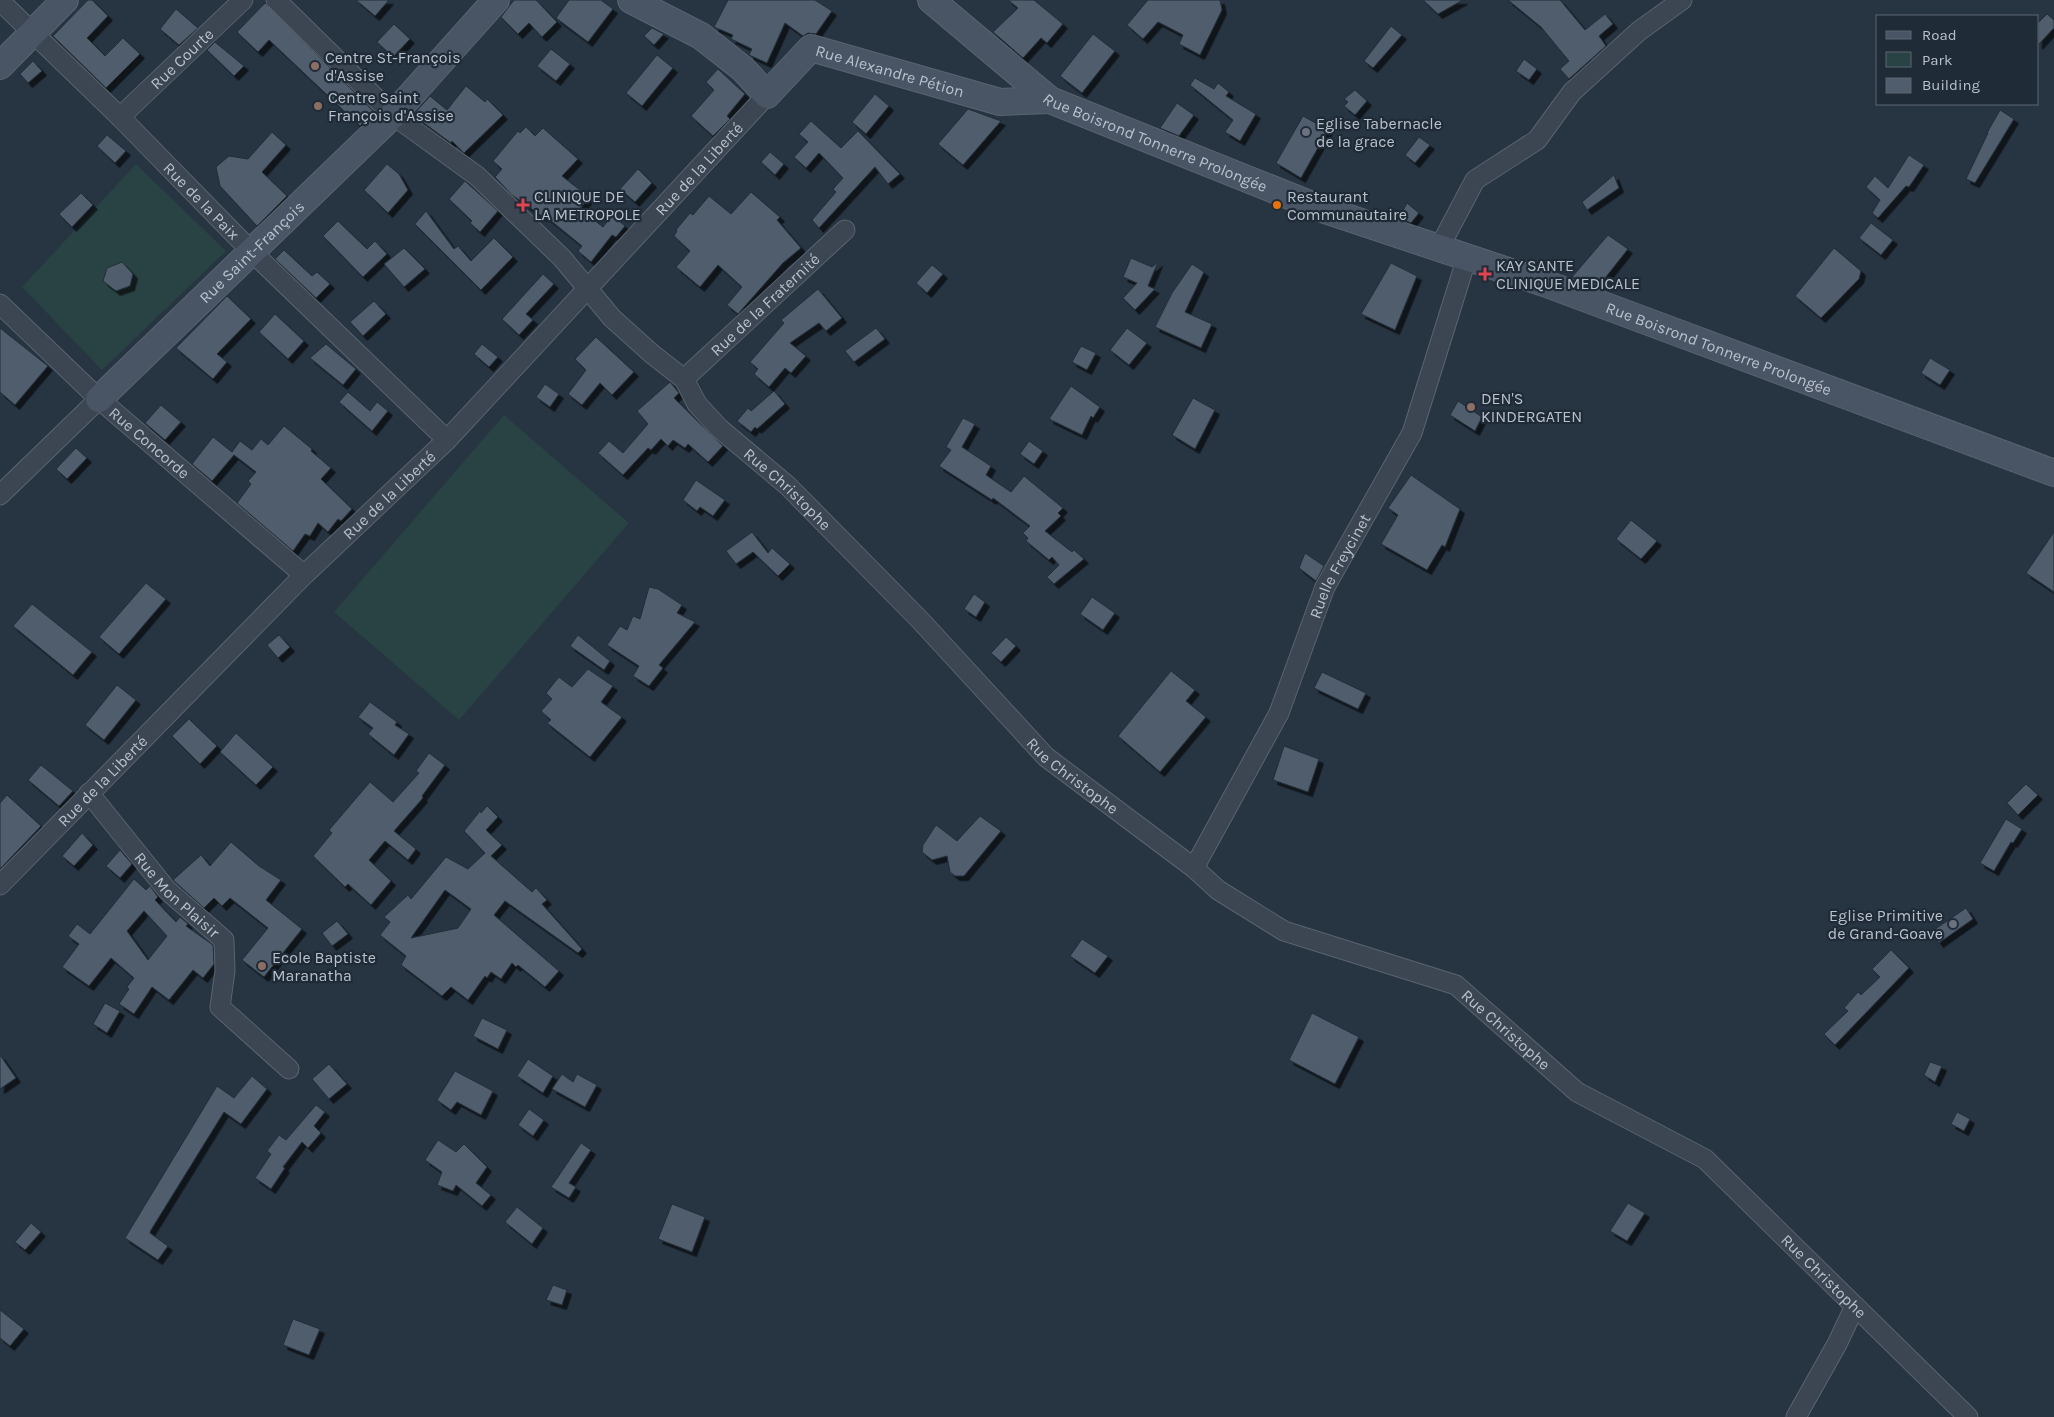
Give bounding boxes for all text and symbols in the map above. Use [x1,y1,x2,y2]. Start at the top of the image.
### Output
legend [1876,15,2039,105]
street label: Rue Courte [146,24,217,93]
text: Road [1922,26,1957,44]
street label: Rue Alexandre Pétion [813,40,966,101]
place label: Centre St-François d'Assise [325,48,461,85]
text: Park [1922,51,1952,69]
marker: Centre St-François d'Assise [309,60,321,72]
text: Building [1922,76,1980,94]
place label: Centre Saint François d'Assise [328,88,454,125]
street label: Rue Boisrond Tonnerre Prolongée [1039,89,1270,196]
marker: Centre Saint François d'Assise [312,100,324,112]
place label: Eglise Tabernacle de la grace [1316,114,1442,151]
street label: Rue de la Liberté [651,118,747,219]
marker: Eglise Tabernacle de la grace [1300,126,1312,138]
street label: Rue de la Paix [160,158,244,243]
place label: CLINIQUE DE LA METROPOLE [534,187,641,224]
place label: Restaurant Communautaire [1287,187,1407,224]
street label: Rue Saint-François [195,197,308,307]
marker: CLINIQUE DE LA METROPOLE [516,198,530,212]
marker: Restaurant Communautaire [1271,199,1283,211]
street label: Rue de la Fraternité [706,249,823,359]
place label: KAY SANTE CLINIQUE MEDICALE [1496,256,1640,293]
marker: KAY SANTE CLINIQUE MEDICALE [1478,267,1492,281]
street label: Rue Boisrond Tonnerre Prolongée [1603,297,1834,399]
place label: DEN'S KINDERGATEN [1481,389,1582,426]
marker: DEN'S KINDERGATEN [1465,401,1477,413]
street label: Rue Concorde [105,403,194,482]
street label: Rue Christophe [740,444,835,534]
street label: Rue de la Liberté [339,447,439,543]
street label: Ruelle Freycinet [1305,510,1374,621]
street label: Rue de la Liberté [53,731,151,830]
street label: Rue Christophe [1023,733,1122,818]
street label: Rue Mon Plaisir [131,848,224,942]
place label: Eglise Primitive de Grand-Goave [1828,906,1943,943]
marker: Eglise Primitive de Grand-Goave [1947,918,1959,930]
place label: Ecole Baptiste Maranatha [272,948,376,985]
marker: Ecole Baptiste Maranatha [256,960,268,972]
street label: Rue Christophe [1458,985,1554,1074]
street label: Rue Christophe [1777,1230,1871,1322]

